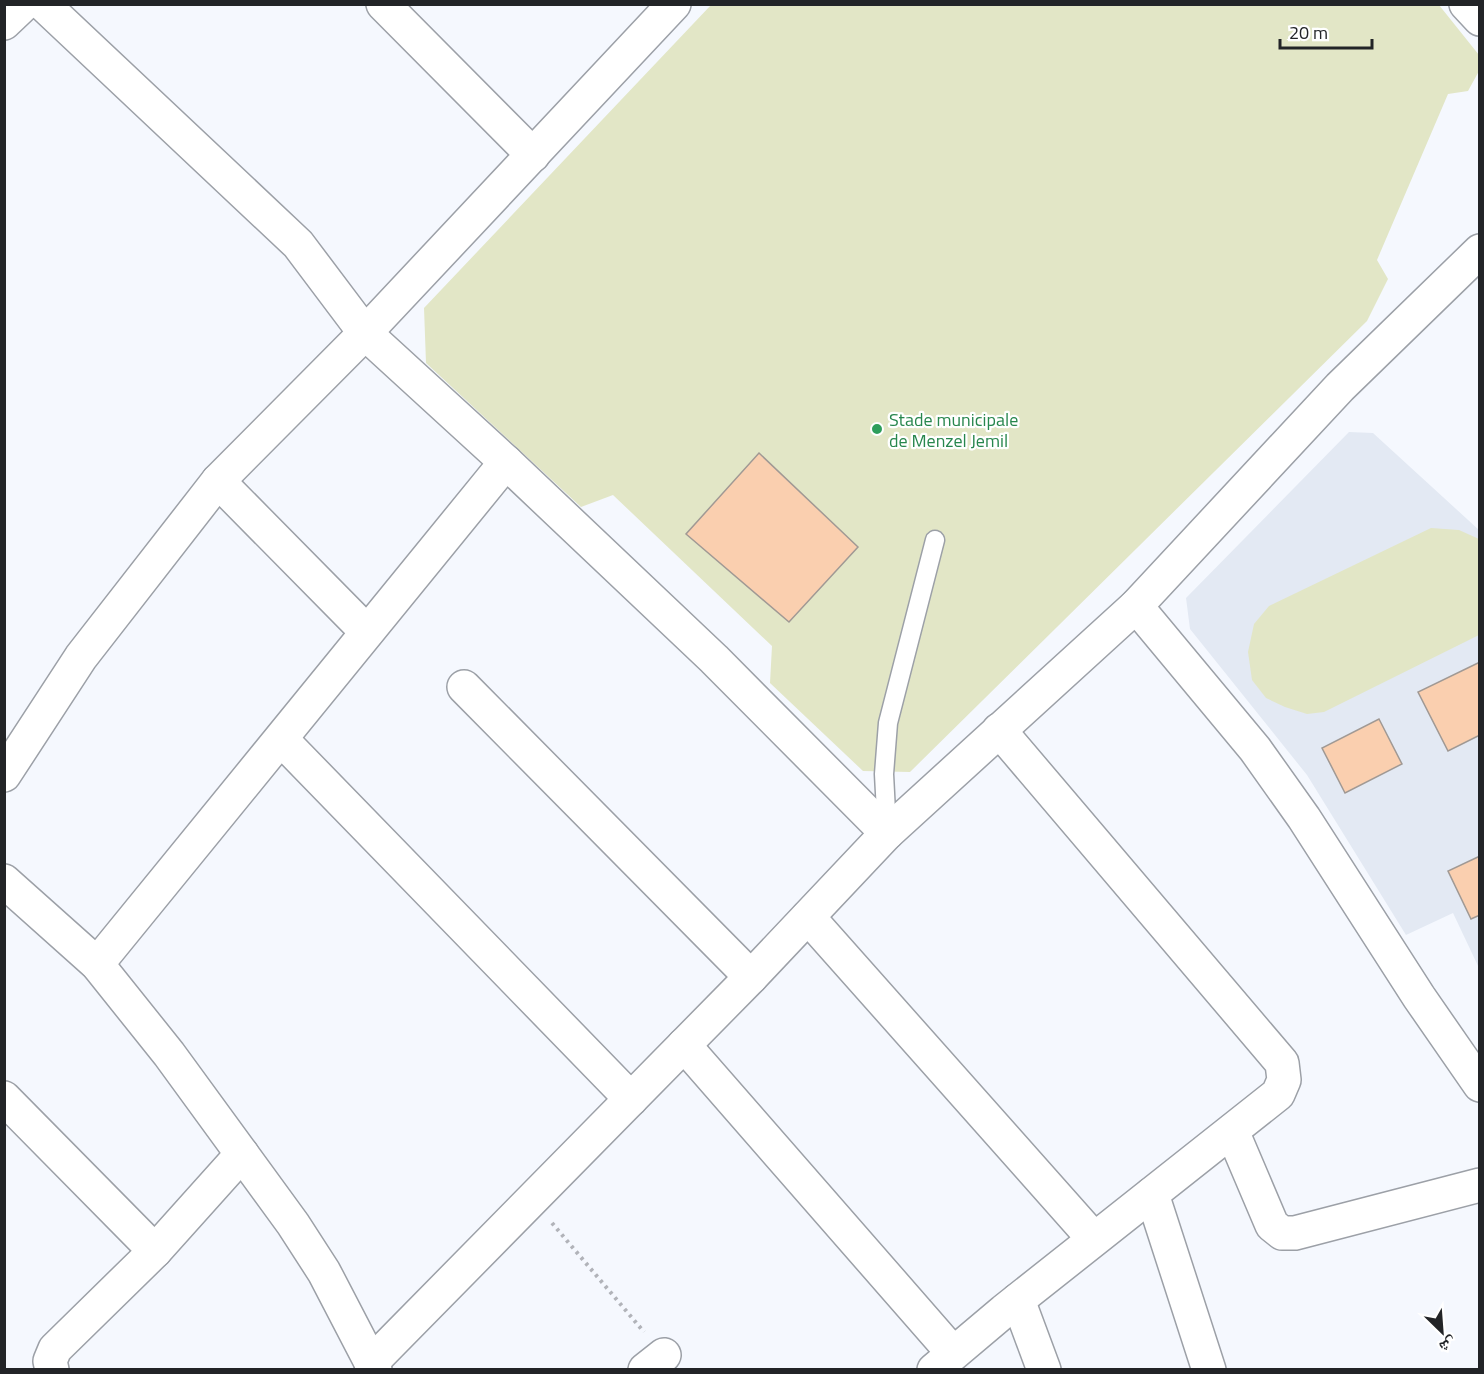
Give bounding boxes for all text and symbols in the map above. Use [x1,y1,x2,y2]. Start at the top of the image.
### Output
scale bar [1280,12,1372,50]
text: 20 m [1289,19,1328,46]
place label: Stade municipale de Menzel Jemil [889,406,1018,454]
marker: Stade municipale de Menzel Jemil [870,422,884,436]
north arrow [1412,1302,1472,1362]
text: ش [1436,1331,1461,1360]

